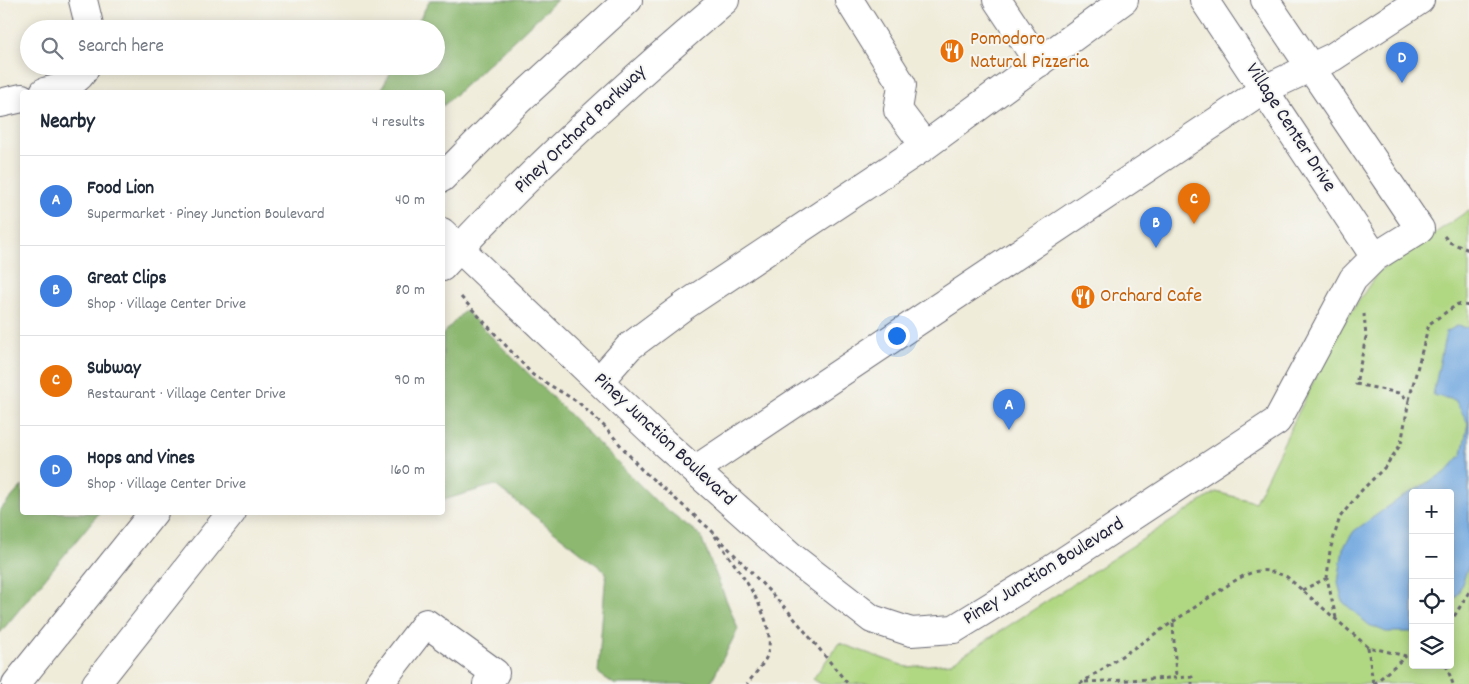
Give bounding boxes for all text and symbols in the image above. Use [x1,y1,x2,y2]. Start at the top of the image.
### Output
search box [20,20,445,75]
place label: Pomodoro Natural Pizzeria [970,26,1089,77]
icon: search [38,34,66,62]
text: Search here [78,34,164,61]
restaurant icon: Pomodoro Natural Pizzeria [939,38,965,64]
pin: D [1386,42,1418,83]
street label: Village Center Drive [1238,58,1342,198]
street label: Piney Orchard Parkway [508,59,654,201]
text: Nearby [40,108,95,138]
text: 4 results [372,111,425,134]
text: Food Lion [87,176,154,203]
pin: C [1178,183,1210,224]
text: A [52,189,60,212]
text: 40 m [395,189,425,212]
text: Supermarket · Piney Junction Boulevard [87,203,325,226]
pin: B [1140,207,1172,248]
text: Great Clips [87,266,166,293]
text: B [52,279,60,302]
text: 80 m [395,279,425,302]
place label: Orchard Cafe [1100,283,1202,311]
restaurant icon: Orchard Cafe [1070,284,1096,310]
text: Shop · Village Center Drive [87,293,246,316]
your location [884,323,910,349]
text: Subway [87,356,141,383]
street label: Piney Junction Boulevard [587,367,741,513]
text: C [52,369,60,392]
text: 90 m [394,369,425,392]
text: Restaurant · Village Center Drive [87,383,286,406]
pin: A [993,389,1025,430]
text: Hops and Vines [87,446,195,473]
text: D [52,459,60,482]
text: 160 m [390,459,425,482]
text: Shop · Village Center Drive [87,473,246,496]
map controls [1409,489,1454,669]
button: + [1409,489,1454,534]
street label: Piney Junction Boulevard [958,511,1130,633]
button: − [1409,534,1454,579]
button: locate [1409,579,1454,624]
button: layers [1409,624,1454,669]

